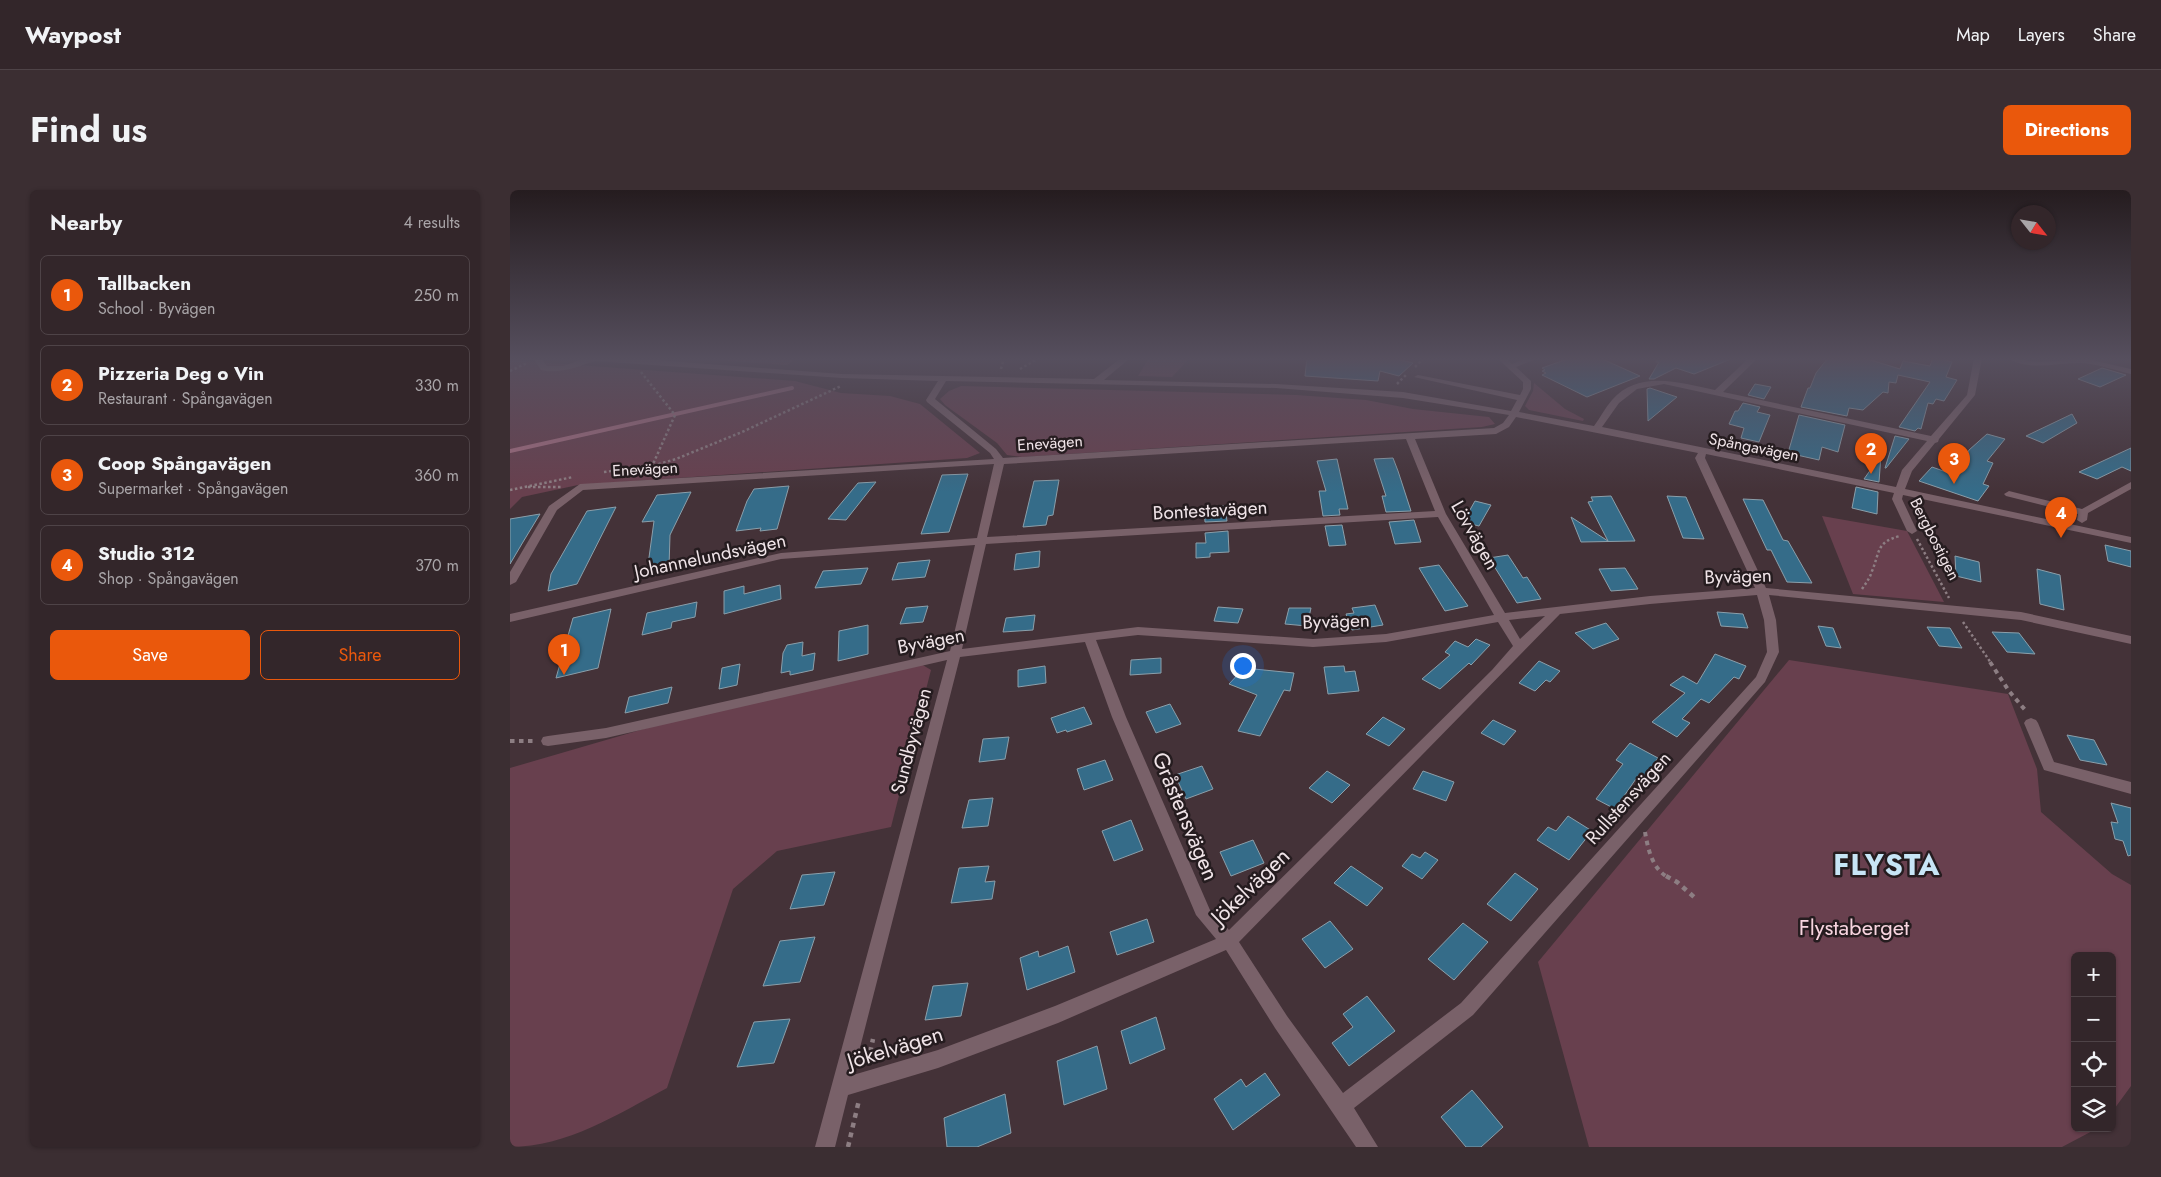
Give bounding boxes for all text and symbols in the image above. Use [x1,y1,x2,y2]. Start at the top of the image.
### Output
text: Waypost [25,17,121,52]
text: Map [1956,22,1990,48]
text: Layers [2018,22,2065,48]
text: Share [2093,22,2136,48]
text: Find us [30,105,147,155]
button: Directions [2003,105,2131,155]
north arrow [2011,205,2056,250]
text: Nearby [50,208,122,238]
text: 4 results [404,211,460,234]
text: Tallbacken [98,270,191,297]
text: 1 [63,284,71,307]
text: 250 m [414,284,459,307]
text: School · Byvägen [98,297,215,320]
text: Pizzeria Deg o Vin [98,360,264,387]
text: 2 [62,374,72,397]
text: 330 m [415,374,459,397]
text: Restaurant · Spångavägen [98,387,273,410]
street label: Spångavägen [1707,427,1801,467]
street label: Enevägen [1016,429,1084,457]
pin: 2 [1855,433,1887,474]
pin: 3 [1938,443,1970,484]
text: Coop Spångavägen [98,450,272,477]
street label: Enevägen [612,456,678,482]
text: 3 [62,464,72,487]
text: 360 m [414,464,459,487]
text: Supermarket · Spångavägen [98,477,288,500]
street label: Bontestavägen [1152,494,1268,526]
street label: Bergbostigen [1904,494,1966,584]
street label: Lövvägen [1444,495,1506,575]
pin: 4 [2045,497,2077,538]
street label: Johannelundsvägen [629,527,788,586]
text: Studio 312 [98,540,195,567]
text: 4 [61,554,73,577]
text: 370 m [415,554,459,577]
street label: Byvägen [1704,561,1772,591]
text: Shop · Spångavägen [98,567,239,590]
street label: Byvägen [1302,606,1370,636]
street label: Byvägen [895,621,967,661]
button: Save [50,630,250,680]
button: Share [260,630,460,680]
pin: 1 [548,634,580,675]
your location [1230,653,1256,679]
street label: Sundbyvägen [884,685,938,797]
street label: Rullstensvägen [1579,745,1677,851]
street label: Gråstensvägen [1145,747,1227,885]
street label: Jökelvägen [1201,840,1297,934]
district label: FLYSTA [1833,844,1941,886]
park label: Flystaberget [1799,911,1910,943]
map controls [2071,952,2116,1132]
button: + [2071,952,2116,997]
button: − [2071,997,2116,1042]
street label: Jökelvägen [840,1017,947,1078]
button: locate [2071,1042,2116,1087]
button: layers [2071,1087,2116,1132]

